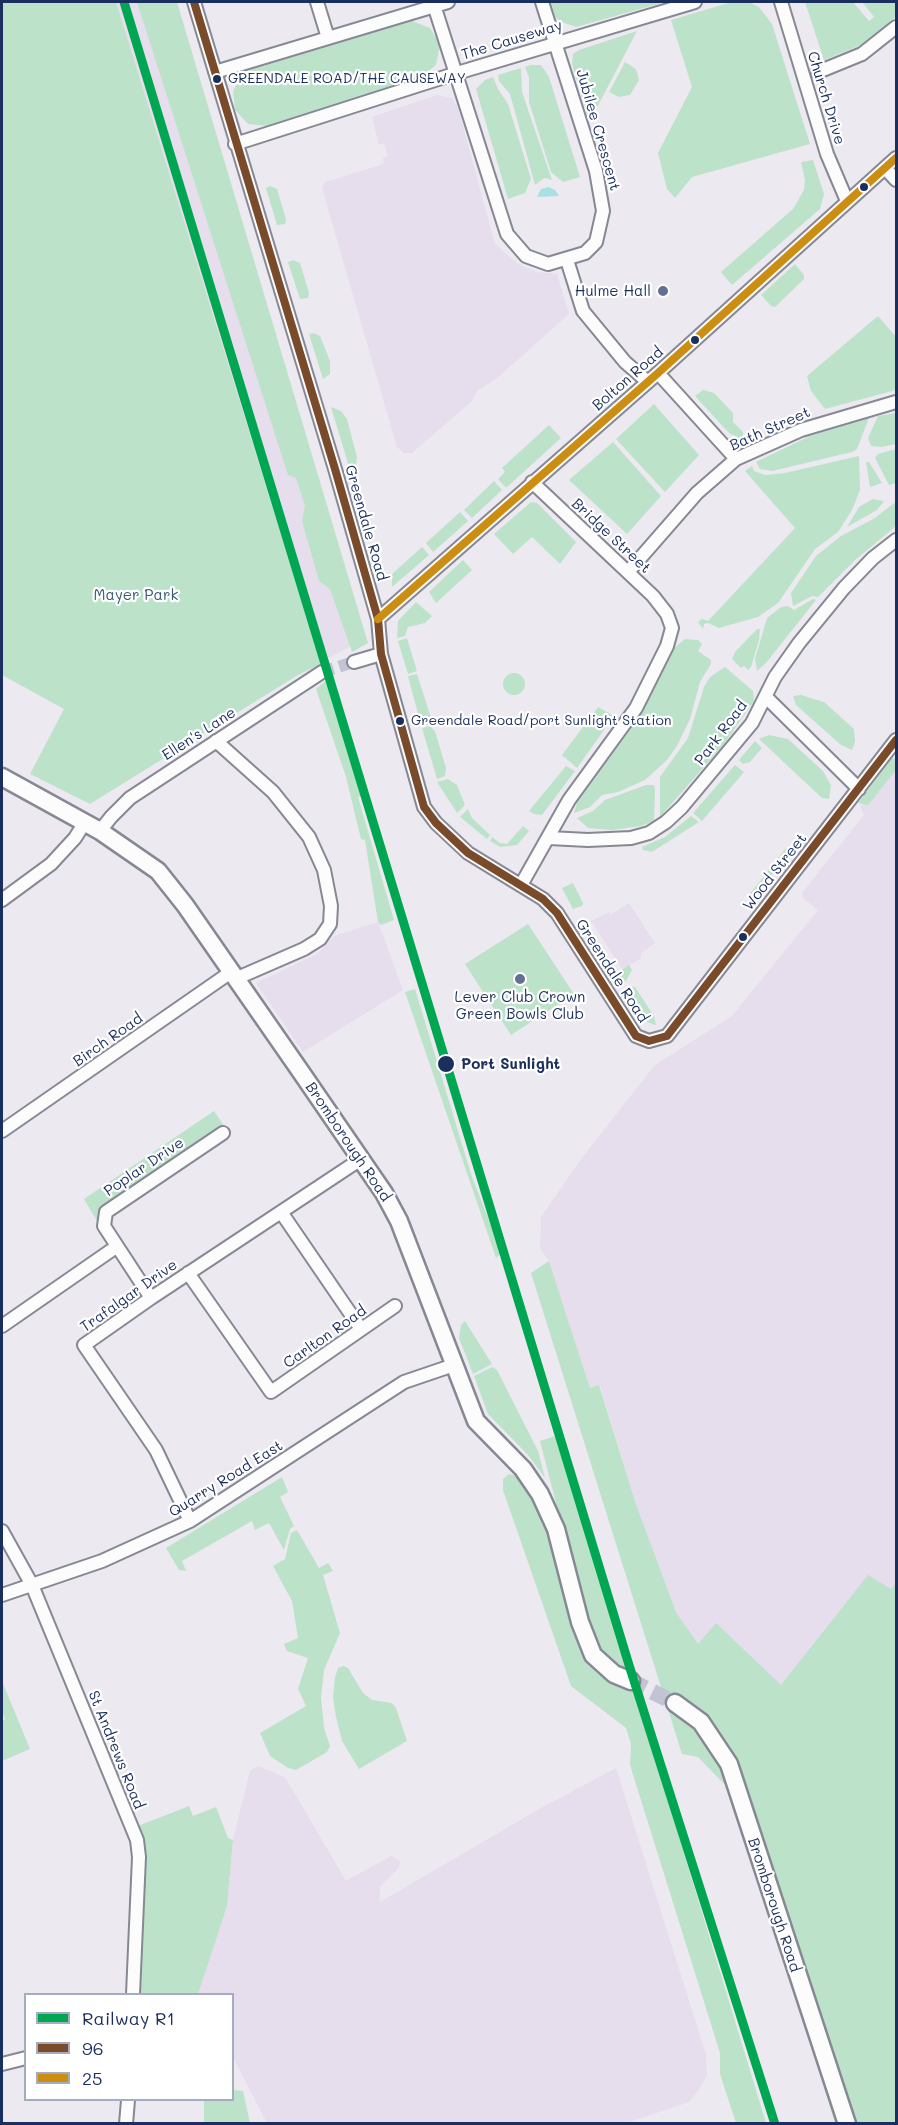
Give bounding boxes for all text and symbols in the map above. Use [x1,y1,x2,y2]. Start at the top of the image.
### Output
street label: The Causeway [459,16,565,64]
street label: Church Drive [803,49,849,147]
street label: Jubilee Crescent [572,67,624,193]
place label: GREENDALE ROAD/THE CAUSEWAY [228,71,466,87]
marker: GREENDALE ROAD/THE CAUSEWAY [211,73,223,85]
unlabelled marker [858,181,870,193]
place label: Hulme Hall [575,282,651,300]
marker: Hulme Hall [656,284,670,298]
unlabelled marker [689,334,701,346]
street label: Bolton Road [589,343,667,415]
street label: Bath Street [727,403,813,455]
street label: Greendale Road [341,463,391,583]
street label: Bridge Street [568,495,654,577]
park label: Mayer Park [94,586,178,604]
street label: Park Road [691,697,751,769]
street label: Ellen's Lane [159,704,239,764]
place label: Greendale Road/port Sunlight Station [411,713,672,729]
marker: Greendale Road/port Sunlight Station [394,715,406,727]
street label: Wood Street [739,830,811,914]
street label: Greendale Road [572,916,652,1026]
unlabelled marker [737,931,749,943]
marker: Lever Club Crown Green Bowls Club [513,972,527,986]
place label: Lever Club Crown Green Bowls Club [455,988,585,1023]
street label: Birch Road [70,1009,146,1071]
marker: Port Sunlight [436,1054,456,1074]
place label: Port Sunlight [461,1055,560,1073]
street label: Bromborough Road [301,1079,395,1205]
street label: Poplar Drive [101,1134,187,1200]
street label: Trafalgar Drive [77,1256,181,1336]
street label: Carlton Road [280,1302,370,1372]
street label: Quarry Road East [166,1437,286,1521]
street label: St Andrews Road [84,1688,148,1812]
street label: Bromborough Road [744,1836,804,1974]
legend [24,1993,234,2101]
text: Railway R1 [82,2006,175,2030]
text: 96 [82,2036,104,2060]
text: 25 [82,2066,103,2090]

